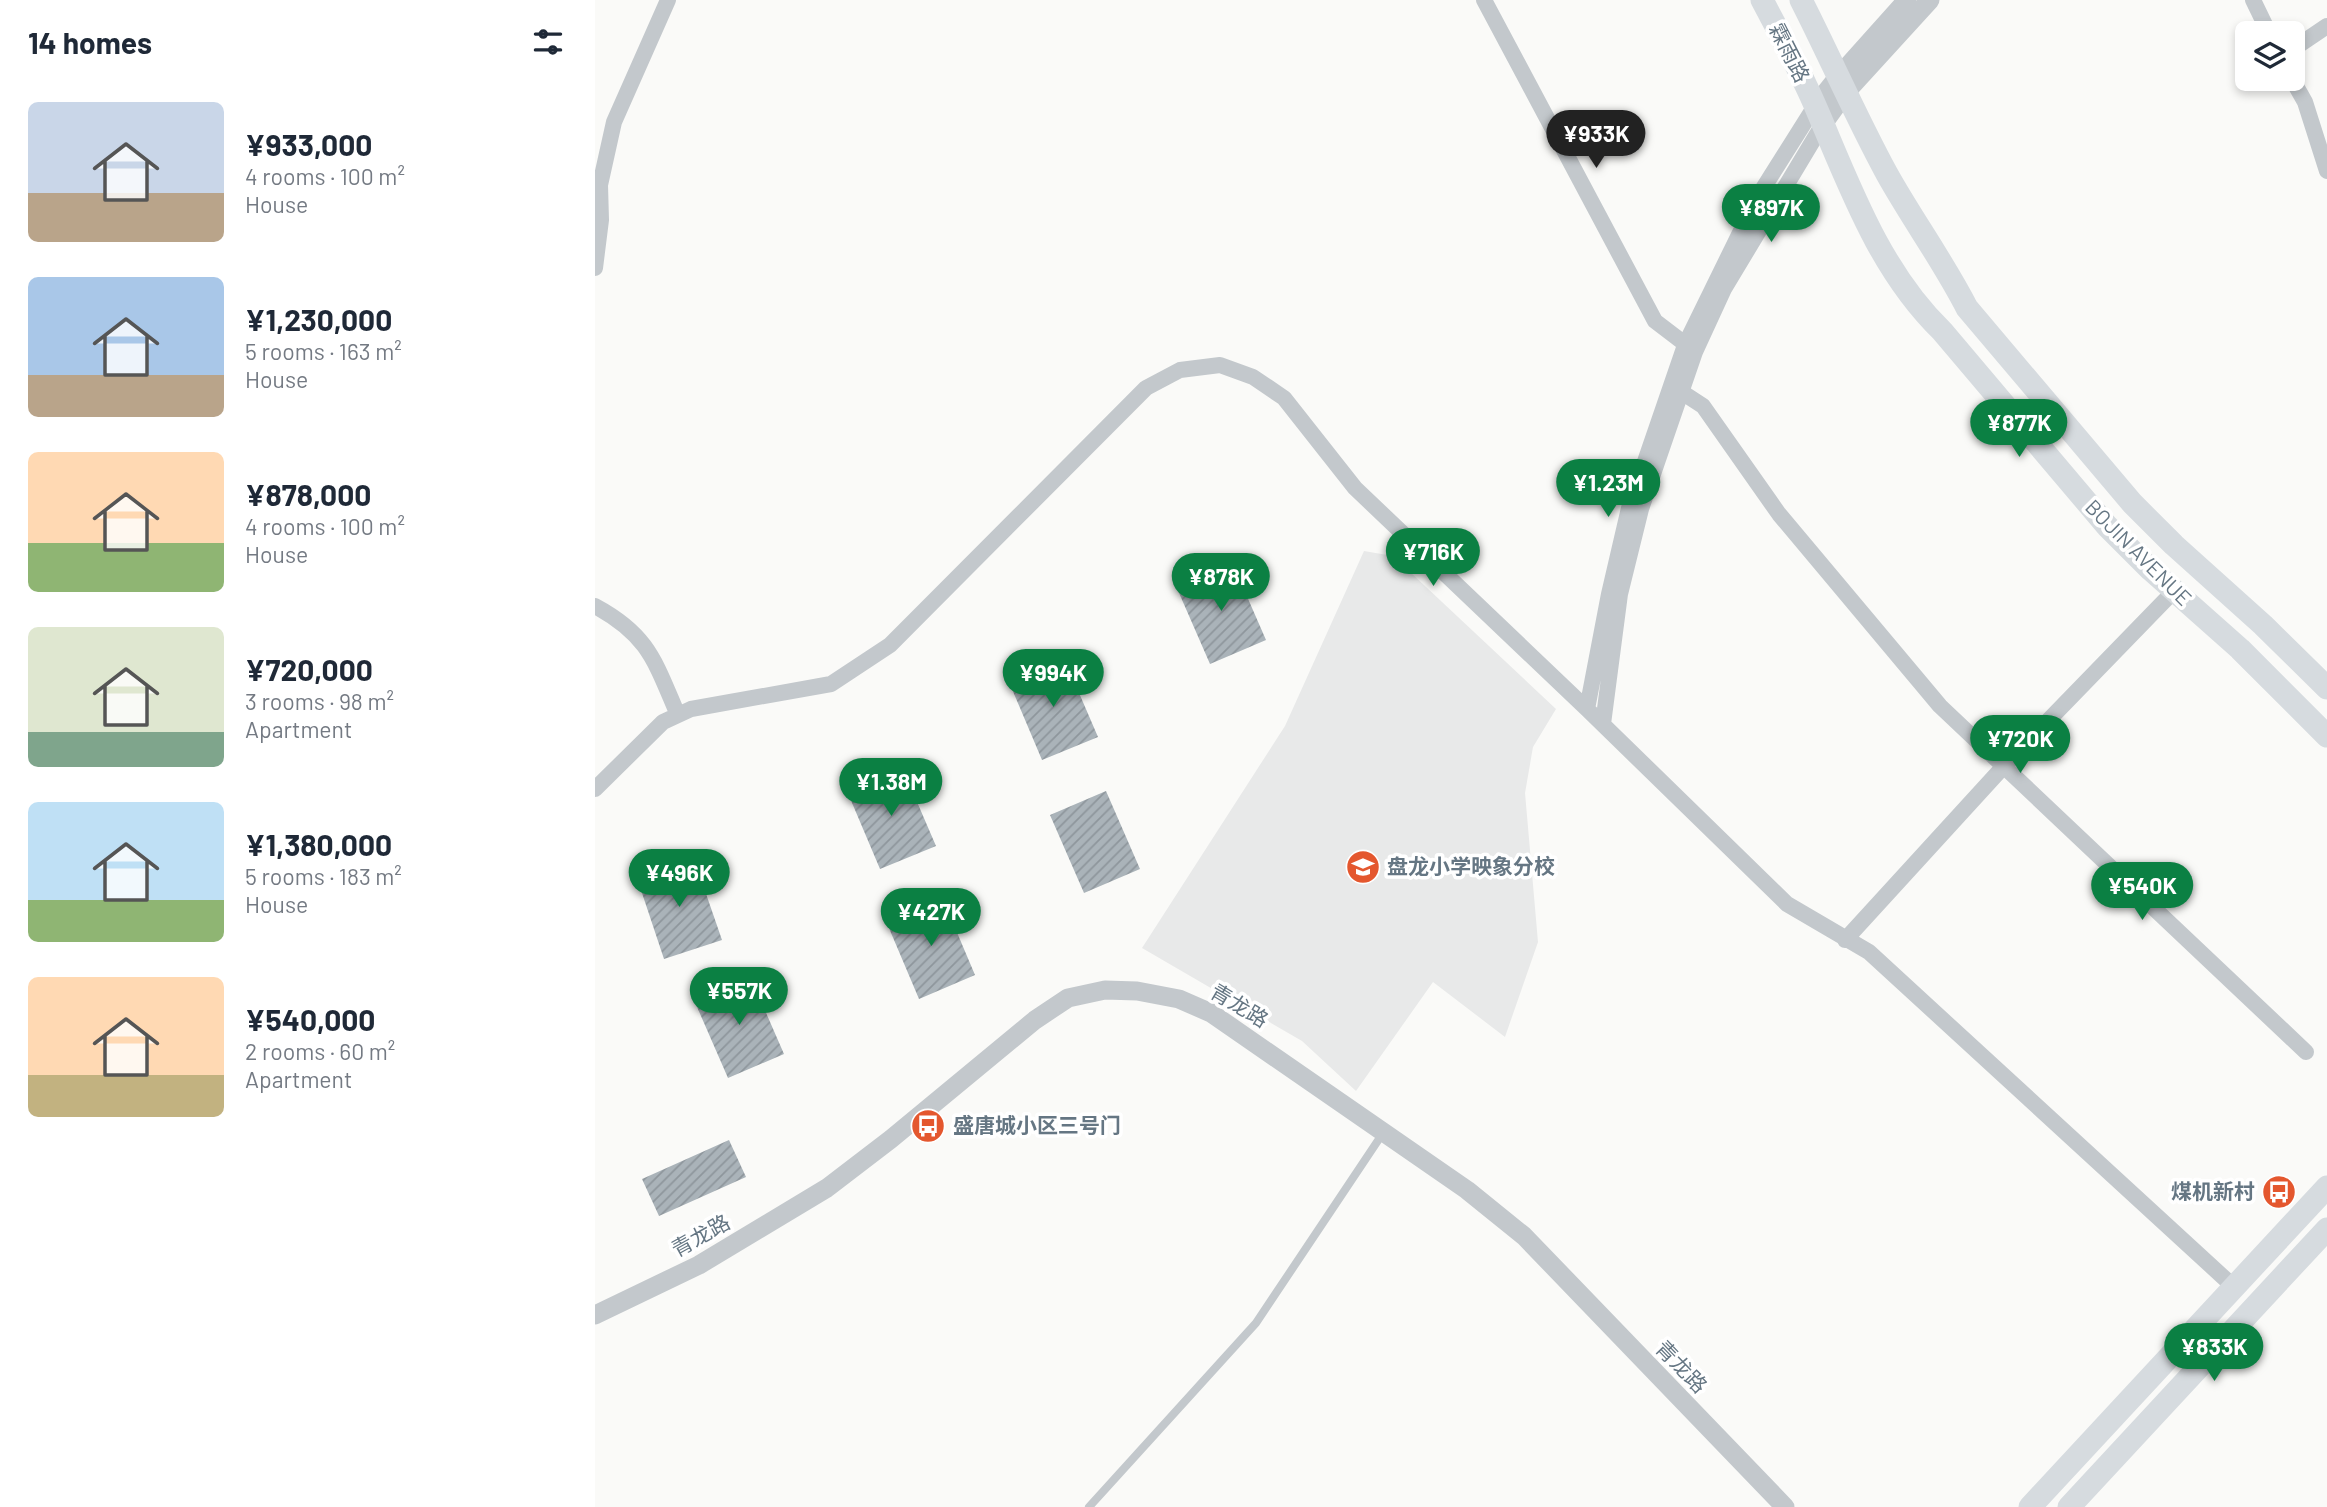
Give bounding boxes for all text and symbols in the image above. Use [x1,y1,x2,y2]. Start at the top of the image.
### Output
street label: 霖雨路 [1765,19,1816,86]
map controls [2235,21,2305,91]
button: layers [2235,21,2305,91]
icon: filters [529,23,567,61]
text: 14 homes [28,24,152,60]
pin: ¥933K [1547,110,1645,170]
text: ¥933K [1562,119,1630,147]
text: ¥933,000 [245,126,372,162]
icon: home [84,130,168,214]
text: 4 rooms · 100 m² [245,162,405,190]
pin: ¥897K [1722,184,1820,244]
text: House [245,190,308,218]
text: ¥897K [1738,193,1804,221]
text: ¥1,230,000 [245,301,392,337]
icon: home [84,305,168,389]
text: 5 rooms · 163 m² [245,337,402,365]
text: House [245,365,308,393]
pin: ¥877K [1970,400,2068,459]
text: ¥877K [1986,408,2052,436]
pin: ¥1.23M [1551,460,1665,519]
text: ¥1.23M [1572,468,1644,496]
text: ¥878,000 [245,476,371,512]
icon: home [84,480,168,564]
street label: BOJIN AVENUE [2081,494,2197,610]
text: 4 rooms · 100 m² [245,512,405,540]
pin: ¥716K [1384,528,1482,588]
text: ¥716K [1402,537,1464,565]
text: House [245,540,308,568]
pin: ¥878K [1172,554,1270,613]
text: ¥878K [1188,562,1254,590]
pin: ¥994K [1004,650,1102,709]
text: ¥720,000 [245,651,373,687]
icon: home [84,655,168,739]
text: ¥994K [1019,658,1087,686]
text: 3 rooms · 98 m² [245,687,394,715]
text: Apartment [245,715,352,743]
pin: ¥720K [1971,716,2069,775]
text: ¥720K [1986,724,2054,752]
pin: ¥1.38M [834,758,948,818]
text: ¥1.38M [855,767,927,795]
text: ¥1,380,000 [245,826,392,862]
icon: home [84,830,168,914]
school or university icon: 盘龙小学映象分校 [1344,848,1382,886]
pin: ¥496K [630,850,728,909]
place label: 盘龙小学映象分校 [1387,853,1555,878]
text: ¥496K [645,858,713,886]
text: 5 rooms · 183 m² [245,862,402,890]
pin: ¥540K [2093,862,2191,922]
text: ¥540K [2107,871,2177,899]
pin: ¥427K [882,888,980,948]
text: House [245,890,308,918]
text: ¥427K [897,897,965,925]
pin: ¥557K [690,968,788,1027]
text: ¥557K [706,976,772,1004]
street label: 青龙路 [1206,978,1273,1032]
text: ¥540,000 [245,1001,375,1037]
icon: home [84,1005,168,1089]
text: 2 rooms · 60 m² [245,1037,395,1065]
text: Apartment [245,1065,352,1093]
bus stop icon: 盛唐城小区三号门 [909,1107,947,1145]
place label: 盛唐城小区三号门 [953,1112,1121,1137]
bus stop icon: 煤机新村 [2260,1173,2298,1211]
place label: 煤机新村 [2171,1178,2255,1203]
street label: 青龙路 [667,1208,734,1261]
pin: ¥833K [2165,1324,2263,1383]
text: ¥833K [2180,1332,2248,1360]
street label: 青龙路 [1651,1335,1713,1397]

